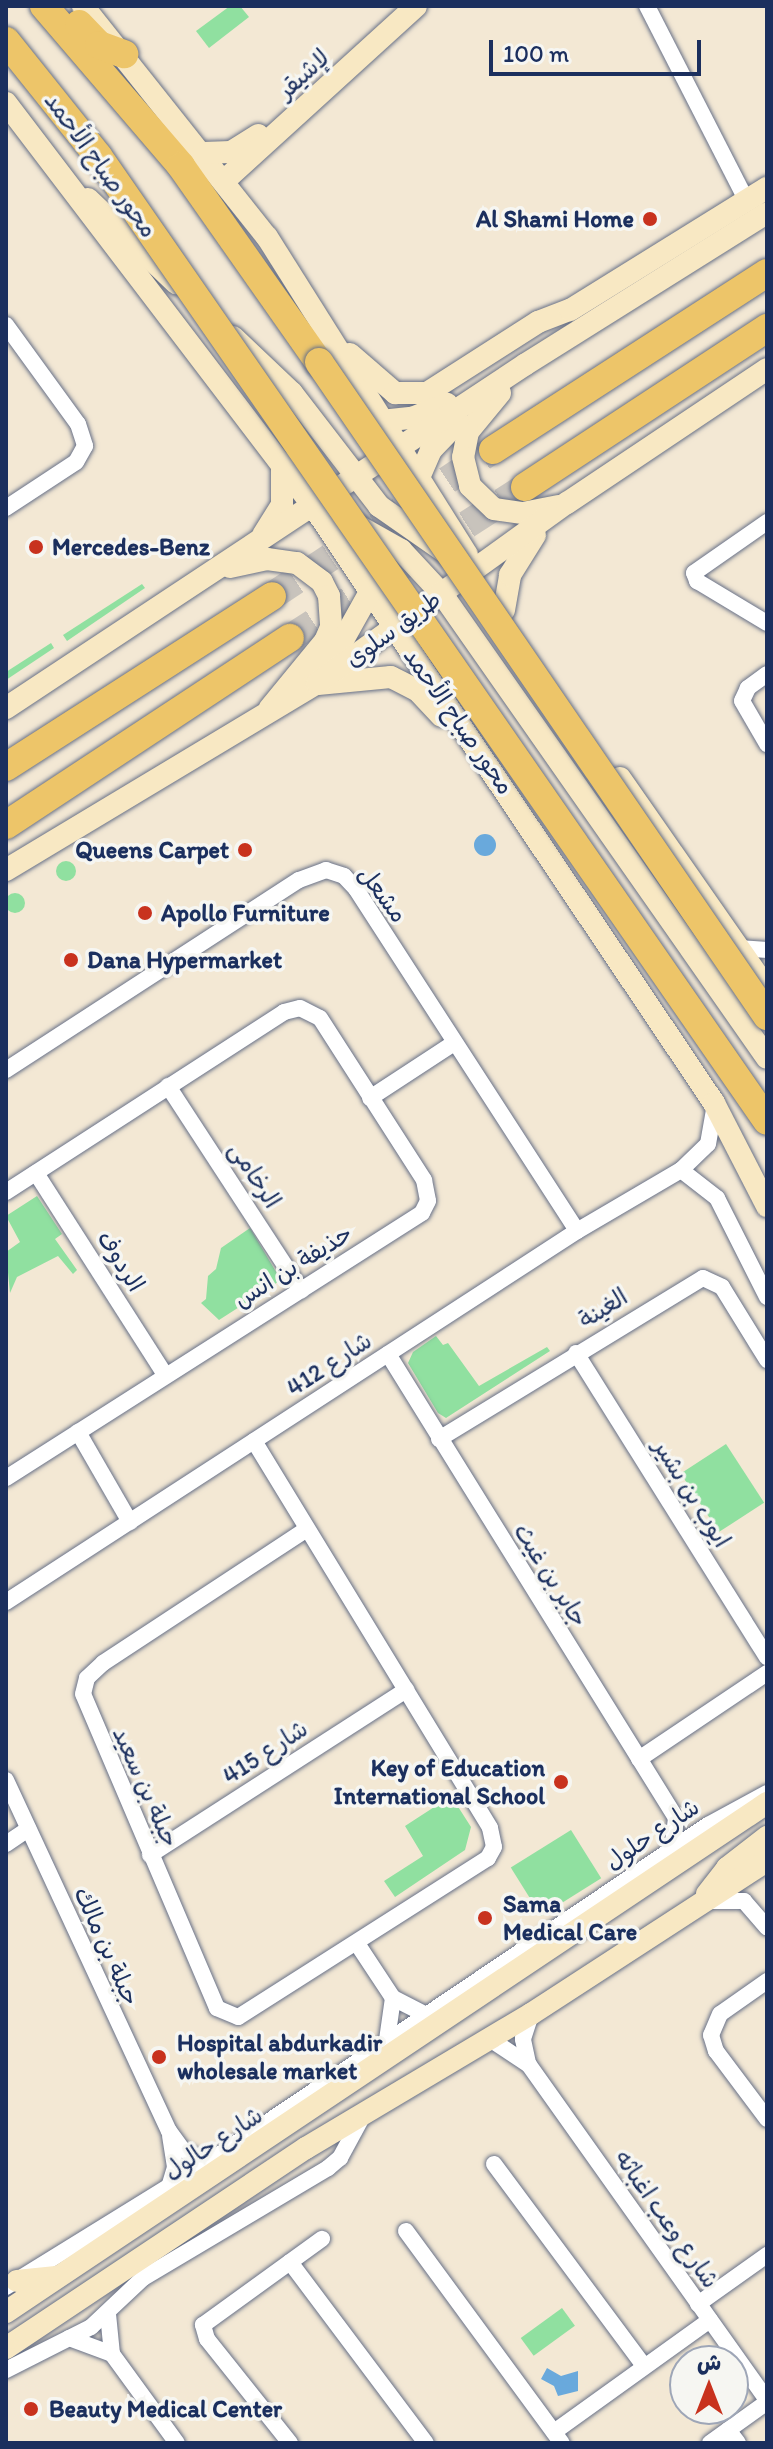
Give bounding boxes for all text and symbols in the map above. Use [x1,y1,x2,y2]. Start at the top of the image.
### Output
scale bar [493,24,705,74]
text: 100 m [503,39,569,68]
street label: لإشيقر [271,43,335,105]
street label: محور صباح الأحمد [39,87,163,243]
place label: Al Shami Home [476,205,634,233]
marker: Al Shami Home [641,210,659,228]
place label: Mercedes-Benz [52,533,210,561]
marker: Mercedes-Benz [27,538,45,556]
street label: طريق سلوى [340,585,446,673]
street label: محور صباح الأحمد [398,642,520,800]
place label: Queens Carpet [76,836,229,864]
marker: Queens Carpet [236,841,254,859]
street label: مشعل [352,860,414,928]
place label: Apollo Furniture [161,899,330,927]
marker: Apollo Furniture [136,904,154,922]
place label: Dana Hypermarket [87,946,281,974]
marker: Dana Hypermarket [62,951,80,969]
street label: الرخامى [223,1136,287,1214]
street label: حذيفة بن انس [229,1218,357,1314]
street label: الردوف [91,1225,151,1297]
street label: الغينة [573,1282,633,1334]
street label: شارع 412 [281,1326,377,1402]
street label: ايوب بن بشير [647,1433,737,1553]
street label: جابر بن غيث [508,1518,594,1632]
street label: شارع 415 [217,1714,313,1790]
street label: جبلة بن سعيد [107,1722,185,1852]
place label: Key of Education International School [334,1754,545,1810]
marker: Key of Education International School [552,1773,570,1791]
street label: شارع حلول [599,1792,705,1876]
street label: جبلة بن مالك [68,1882,146,2010]
place label: Sama Medical Care [503,1890,637,1946]
marker: Sama Medical Care [474,1907,496,1929]
place label: Hospital abdurkadir wholesale market [177,2029,382,2085]
marker: Hospital abdurkadir wholesale market [148,2046,170,2068]
street label: شارع حالول [158,2100,268,2186]
street label: شارع وعب اغباثه [609,2144,725,2294]
north arrow [669,2345,749,2425]
text: ش [697,2349,721,2376]
place label: Beauty Medical Center [49,2395,282,2423]
marker: Beauty Medical Center [20,2398,42,2420]

